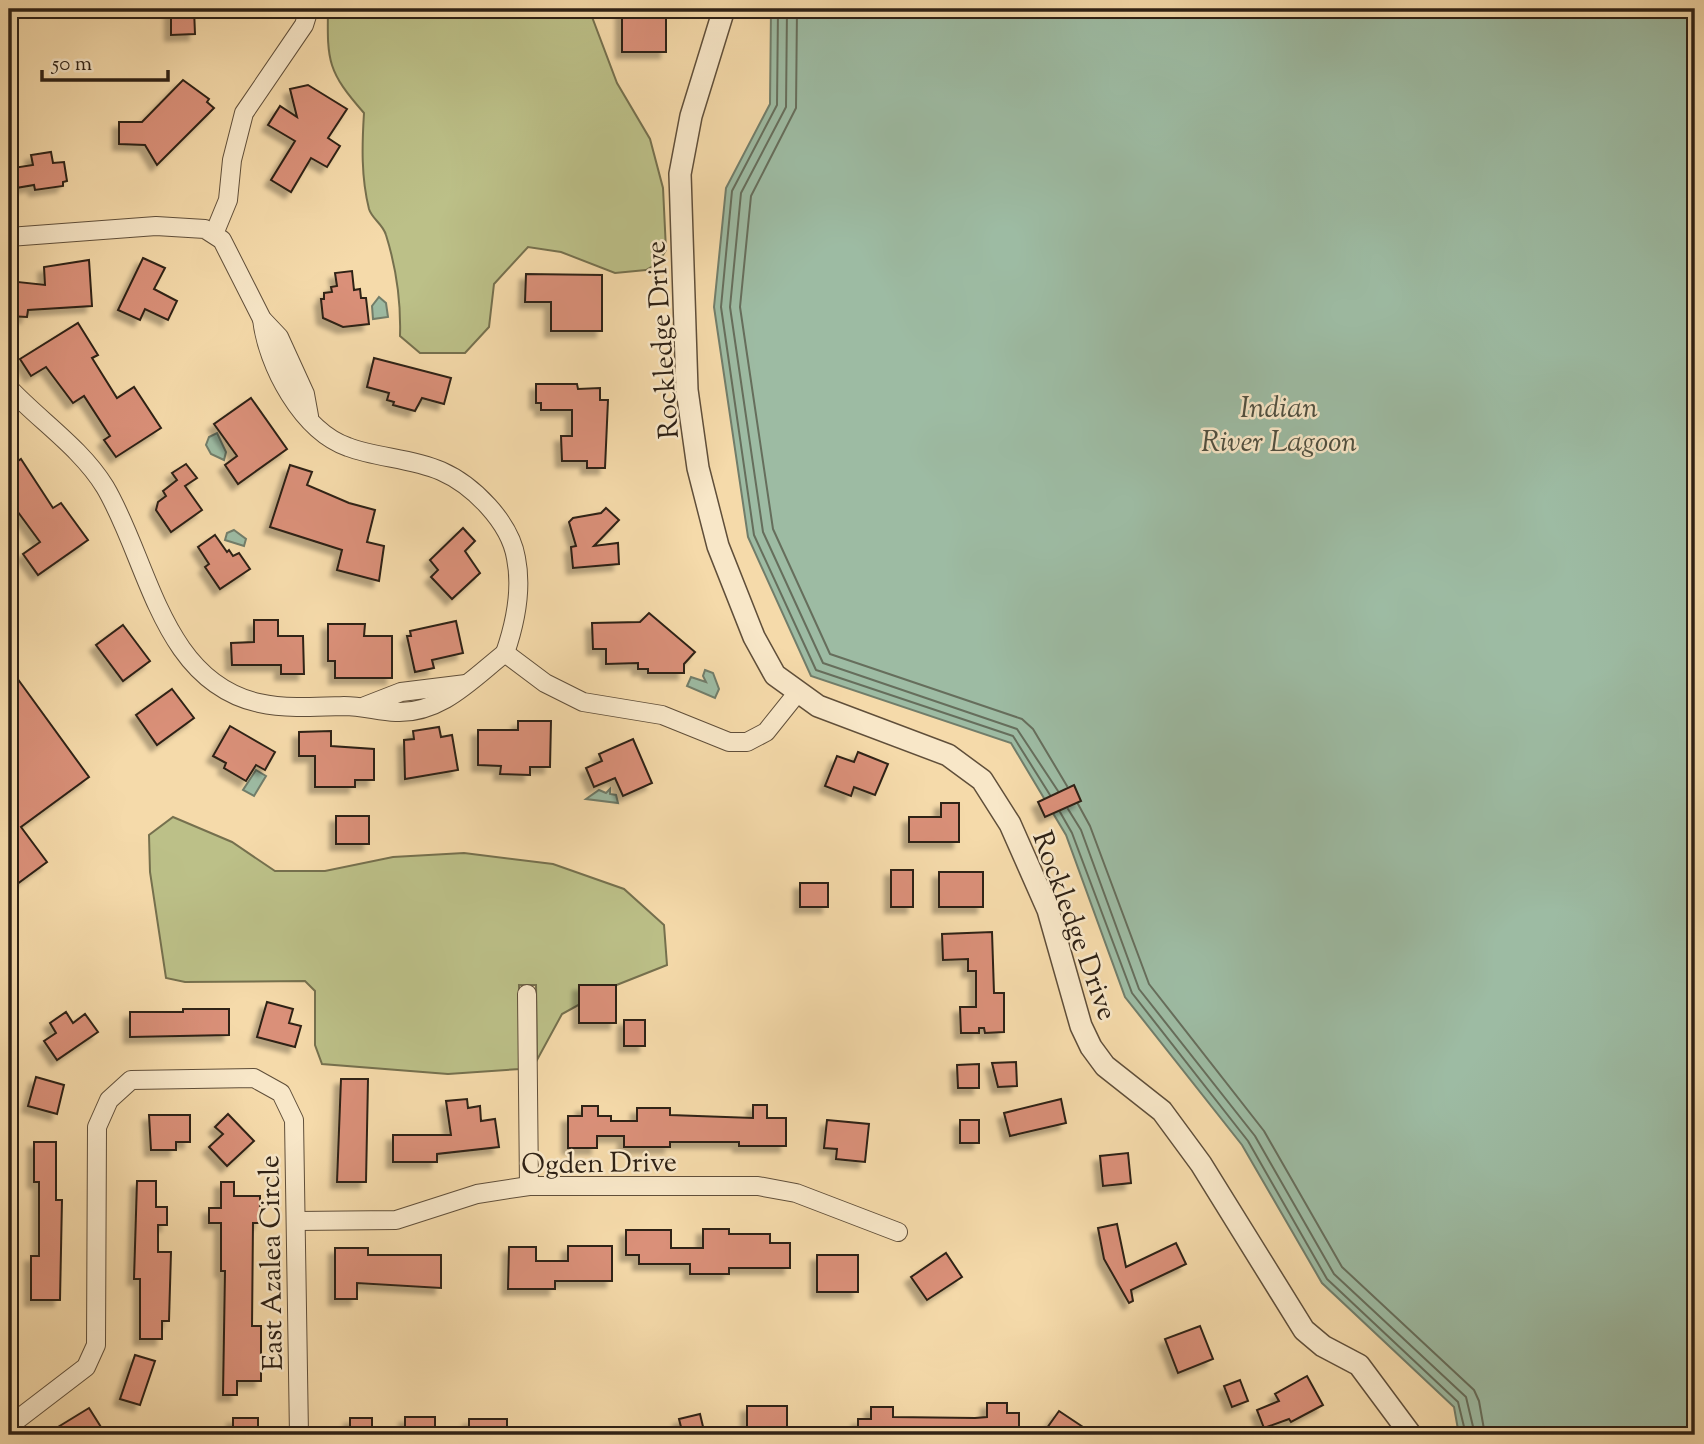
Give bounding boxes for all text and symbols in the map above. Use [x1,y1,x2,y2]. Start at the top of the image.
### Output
scale bar [42,38,168,82]
text: 50 m [51,50,92,80]
street label: Rockledge Drive [637,239,691,440]
water label: Indian River Lagoon [1201,388,1357,465]
street label: Rockledge Drive [1020,826,1126,1026]
street label: Ogden Drive [521,1144,677,1186]
street label: East Azalea Circle [251,1155,295,1371]

